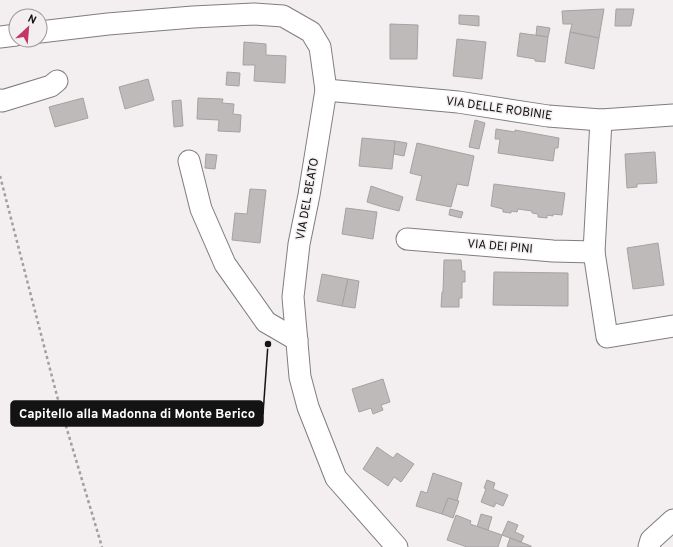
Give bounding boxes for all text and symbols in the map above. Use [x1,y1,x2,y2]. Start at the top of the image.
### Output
north arrow [8,8,48,48]
text: N [25,12,39,28]
street label: VIA DELLE ROBINIE [445,94,553,124]
street label: VIA DEL BEATO [293,157,323,241]
street label: VIA DEI PINI [467,236,533,258]
callout: Capitello alla Madonna di Monte Berico [11,401,263,426]
text: Capitello alla Madonna di Monte Berico [19,407,255,423]

